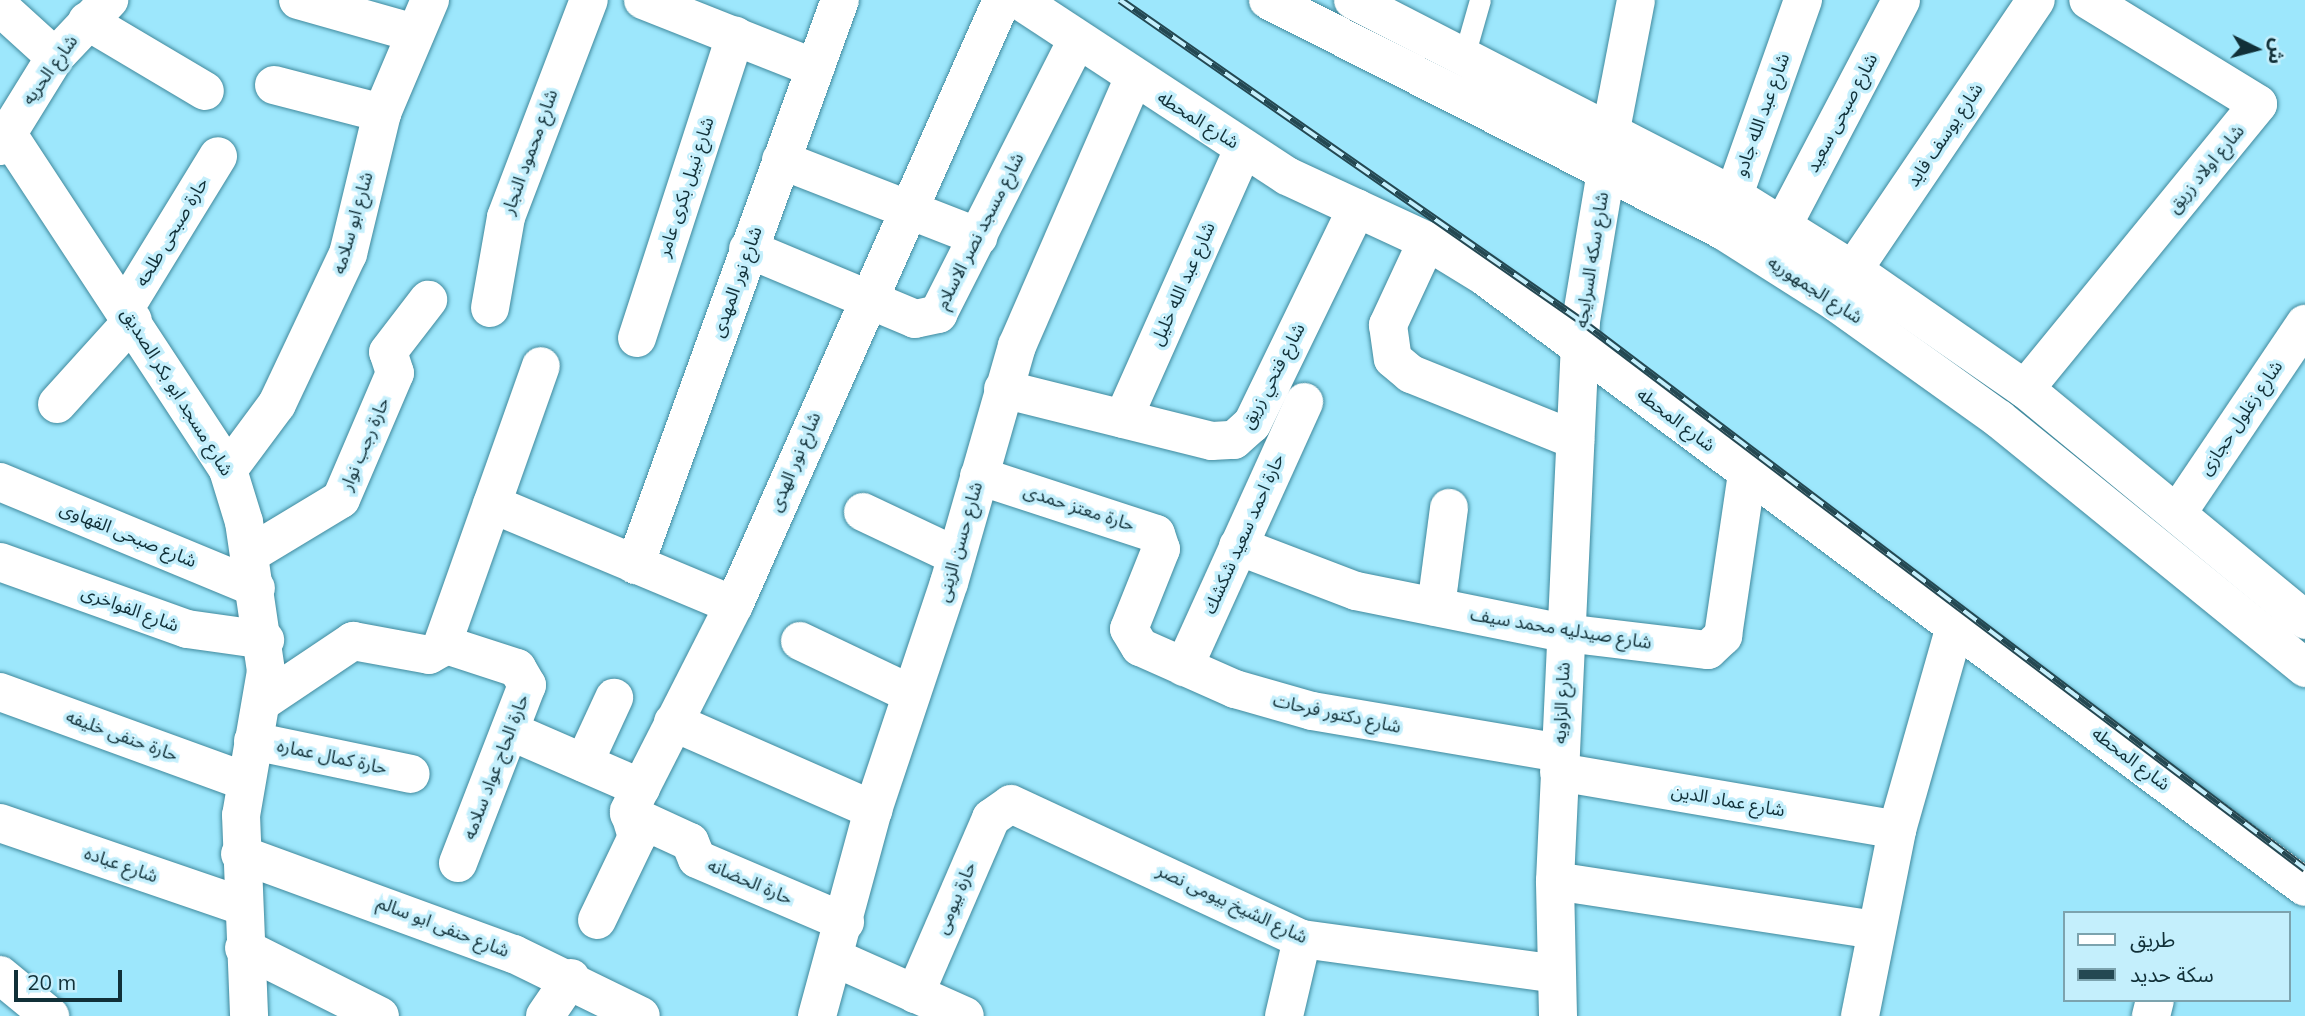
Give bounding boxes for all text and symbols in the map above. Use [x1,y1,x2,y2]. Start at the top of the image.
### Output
north arrow [2221,14,2291,84]
street label: شارع الحريه [17,31,83,109]
text: ش [2264,37,2290,65]
street label: شارع عبد الله جادو [1730,50,1794,180]
street label: شارع صبحى سعيد [1802,50,1882,176]
street label: شارع يوسف فايد [1902,79,1988,191]
street label: شارع المحطه [1153,86,1243,154]
street label: شارع محمود النجار [497,87,563,217]
street label: شارع نبيل بكرى عامر [653,114,719,260]
street label: شارع اولاد زريق [2163,121,2249,217]
street label: شارع مسجد نصر الاسلام [931,149,1029,313]
street label: شارع ابو سلامه [328,169,378,277]
street label: حارة صبحى طلحه [131,174,213,290]
street label: شارع سكه السرايجه [1571,191,1613,329]
street label: شارع عبد الله خليل [1146,219,1220,349]
street label: شارع نور المهدى [707,224,767,340]
street label: شارع الجمهوريه [1764,251,1866,329]
street label: شارع مسجد ابو بكر الصديق [116,304,238,480]
street label: شارع فتحي زريق [1236,319,1310,433]
street label: شارع زغلول حجازى [2195,357,2287,479]
street label: شارع المحطه [1633,384,1719,456]
street label: حارة رجب نوار [336,394,394,494]
street label: شارع نور الهدى [764,409,826,515]
street label: حارة احمد سعيد شكشك [1199,451,1289,617]
street label: شارع حسن الزينى [933,479,987,605]
street label: حارة معتز حمدى [1021,480,1137,536]
street label: شارع صبحى القهاوى [56,498,200,572]
street label: شارع الفواخرى [78,581,182,637]
street label: شارع صيدليه محمد سيف [1469,604,1653,654]
street label: شارع الزاويه [1549,662,1575,744]
street label: شارع دكتور فرحات [1271,690,1403,738]
street label: حارة الحاج عواد سلامه [458,691,534,843]
street label: حارة حنفى خليفه [63,706,181,766]
street label: شارع المحطه [2088,723,2174,795]
street label: حارة كمال عماره [275,735,389,779]
street label: شارع عماد الدين [1670,780,1786,822]
street label: شارع عباده [81,842,161,888]
street label: حارة الحضانه [704,854,796,910]
street label: حارة بيومى [931,859,981,937]
street label: شارع الشيخ بيومى نصر [1153,860,1311,948]
street label: شارع حنفى ابو سالم [374,892,512,962]
legend [2064,911,2291,1002]
text: طريق [2130,926,2175,952]
scale bar [18,956,126,1000]
text: سكة حديد [2130,961,2214,987]
text: 20 m [27,969,76,995]

